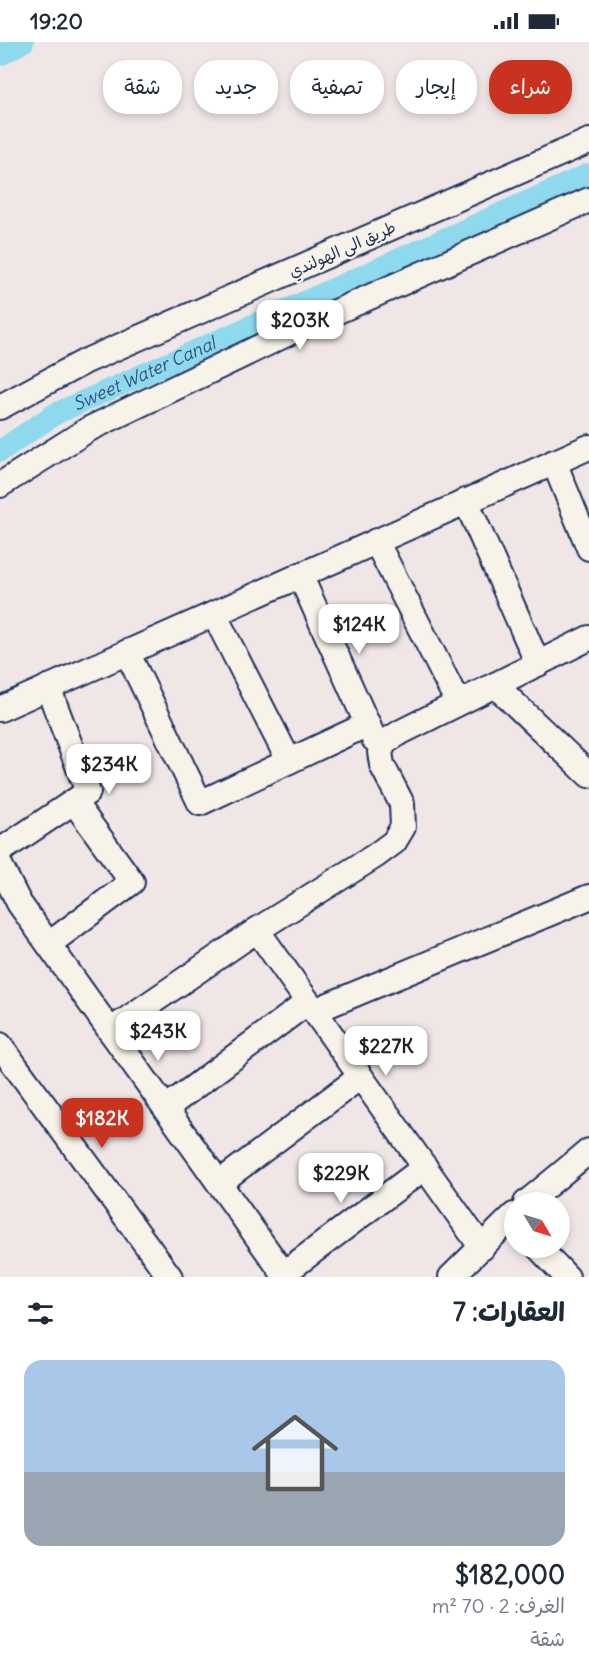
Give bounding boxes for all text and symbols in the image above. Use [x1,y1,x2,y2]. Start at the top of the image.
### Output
text: 19:20 [30,7,83,35]
chip: شقة [103,60,182,114]
chip: جديد [194,60,278,114]
chip: تصفية [290,60,384,114]
chip: إيجار [396,60,477,114]
chip: شراء [489,60,572,114]
street label: طريق الى الهولندي [285,216,399,283]
pin: $203K [258,300,342,351]
text: $203K [271,307,329,332]
water label: Sweet Water Canal [69,330,221,416]
pin: $124K [317,604,401,655]
text: $124K [332,611,386,636]
pin: $234K [67,744,151,795]
text: $234K [80,751,138,776]
pin: $243K [116,1011,200,1062]
text: $243K [130,1018,187,1043]
pin: $227K [344,1026,428,1077]
text: $227K [358,1033,414,1058]
pin: $182K [60,1098,144,1149]
text: $182K [75,1105,129,1130]
pin: $229K [299,1153,383,1204]
text: $229K [313,1160,369,1185]
north arrow [504,1192,570,1258]
map controls [504,1192,570,1258]
text: العقارات: 7 [453,1295,565,1328]
icon: filters [24,1297,57,1330]
icon: home [241,1399,349,1507]
text: $182,000 [455,1558,565,1591]
text: الغرف: 2 · 70 m² [432,1593,565,1618]
text: شقة [530,1626,565,1651]

